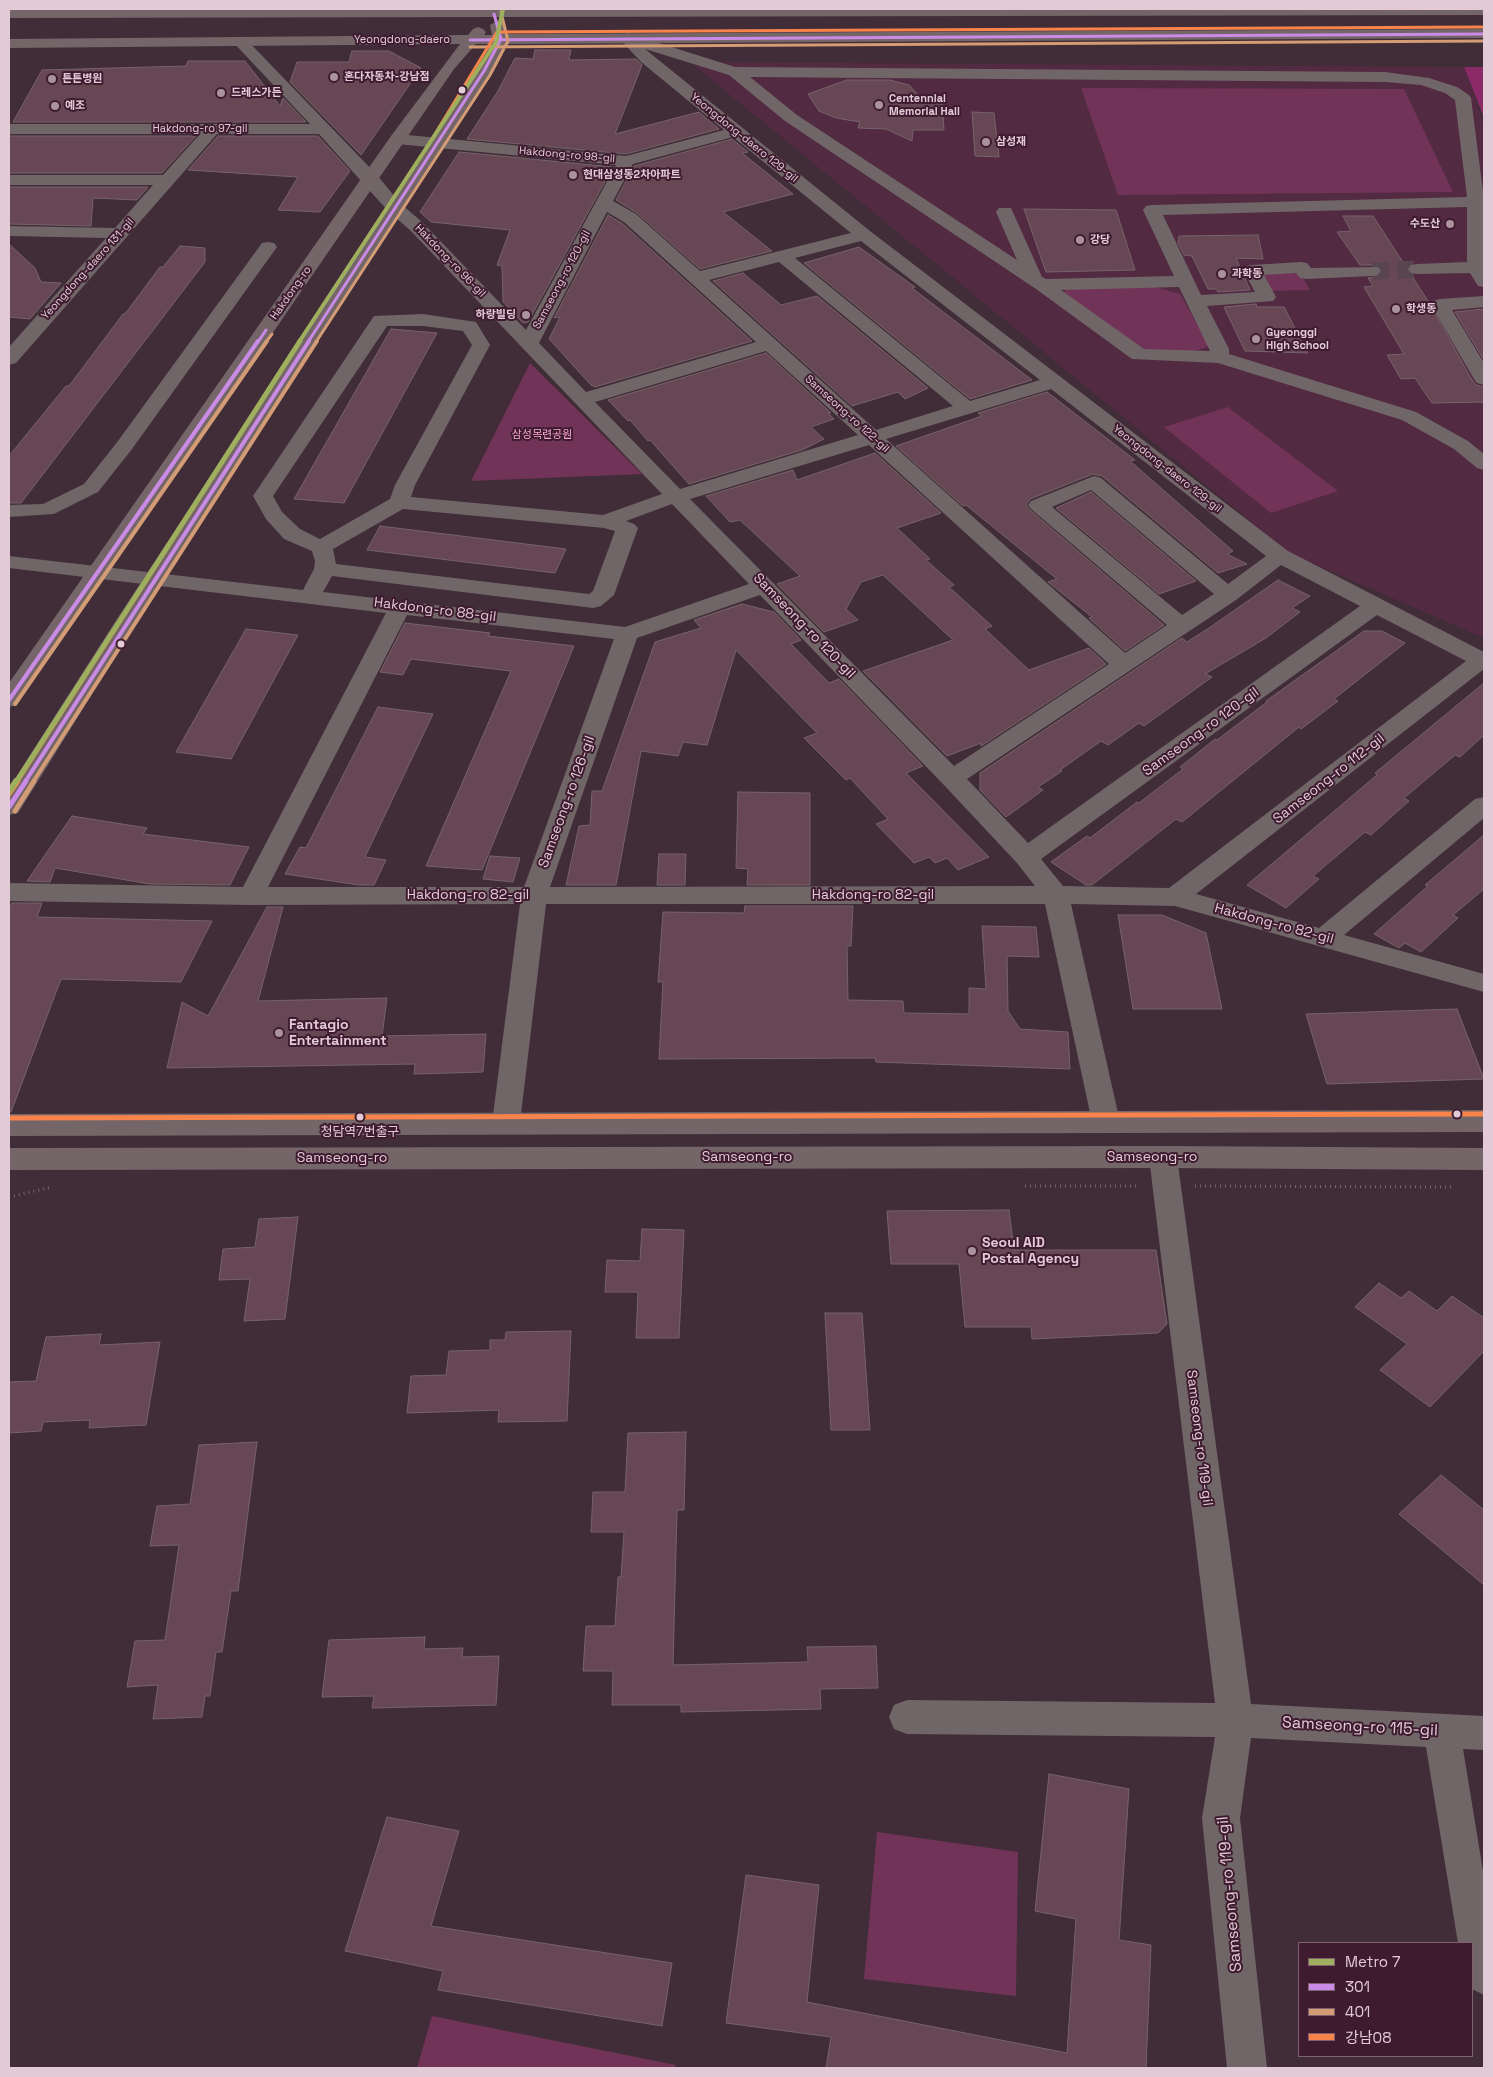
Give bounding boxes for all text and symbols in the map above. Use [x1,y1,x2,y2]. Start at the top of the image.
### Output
street label: Yeongdong-daero [354,33,450,47]
place label: 혼다자동차-강남점 [344,70,430,84]
marker: 혼다자동차-강남점 [328,71,340,83]
place label: 튼튼병원 [62,72,102,86]
marker: 튼튼병원 [46,73,58,85]
unlabelled marker [457,85,467,95]
place label: 드레스가든 [231,86,282,100]
marker: 드레스가든 [215,87,227,99]
street label: Yeongdong-daero 129-gil [688,91,800,185]
place label: Centennial Memorial Hall [889,92,960,118]
place label: 예조 [65,99,85,113]
marker: Centennial Memorial Hall [873,99,885,111]
marker: 예조 [49,100,61,112]
street label: Hakdong-ro 97-gil [153,122,247,136]
place label: 삼성재 [996,135,1026,149]
marker: 삼성재 [980,136,992,148]
street label: Hakdong-ro 98-gil [518,144,616,166]
place label: 현대삼성동2차아파트 [583,168,681,182]
marker: 현대삼성동2차아파트 [567,169,579,181]
street label: Yeongdong-daero 131-gil [39,216,137,322]
place label: 수도산 [1410,217,1440,231]
marker: 수도산 [1444,218,1456,230]
street label: Hakdong-ro 96-gil [412,222,488,300]
street label: Samseong-ro 120-gil [530,228,594,332]
place label: 강당 [1090,233,1110,247]
marker: 강당 [1074,234,1086,246]
street label: Hakdong-ro [268,264,314,322]
place label: 과학동 [1232,267,1262,281]
marker: 과학동 [1216,268,1228,280]
place label: 학생동 [1406,302,1436,316]
marker: 학생동 [1390,303,1402,315]
place label: 하랑빌딩 [476,308,516,322]
marker: 하랑빌딩 [520,309,532,321]
place label: Gyeonggi High School [1266,326,1329,352]
marker: Gyeonggi High School [1250,333,1262,345]
street label: Samseong-ro 122-gil [802,373,892,455]
street label: Yeongdong-daero 129-gil [1110,422,1224,516]
park label: 삼성목련공원 [512,428,572,442]
street label: Samseong-ro 120-gil [749,570,859,682]
street label: Hakdong-ro 88-gil [373,594,497,626]
unlabelled marker [116,639,126,649]
street label: Samseong-ro 120-gil [1140,684,1262,780]
street label: Samseong-ro 112-gil [1270,730,1388,828]
street label: Samseong-ro 126-gil [535,734,599,870]
street label: Hakdong-ro 82-gil [407,887,529,903]
street label: Hakdong-ro 82-gil [812,887,934,903]
street label: Hakdong-ro 82-gil [1213,900,1335,948]
place label: Fantagio Entertainment [289,1017,387,1050]
marker: Fantagio Entertainment [273,1027,285,1039]
unlabelled marker [1452,1109,1462,1119]
marker: 청담역7번출구 [355,1112,365,1122]
place label: 청담역7번출구 [320,1124,400,1140]
street label: Samseong-ro [702,1149,792,1165]
street label: Samseong-ro [1107,1149,1197,1165]
street label: Samseong-ro [297,1150,387,1166]
place label: Seoul AID Postal Agency [982,1235,1079,1268]
marker: Seoul AID Postal Agency [966,1245,978,1257]
street label: Samseong-ro 119-gil [1182,1369,1216,1507]
street label: Samseong-ro 115-gil [1282,1713,1438,1741]
street label: Samseong-ro 119-gil [1214,1815,1246,1973]
legend [1298,1942,1473,2057]
text: Metro 7 [1345,1952,1400,1971]
text: 301 [1345,1977,1370,1996]
text: 401 [1345,2002,1370,2021]
text: 강남08 [1345,2028,1392,2047]

